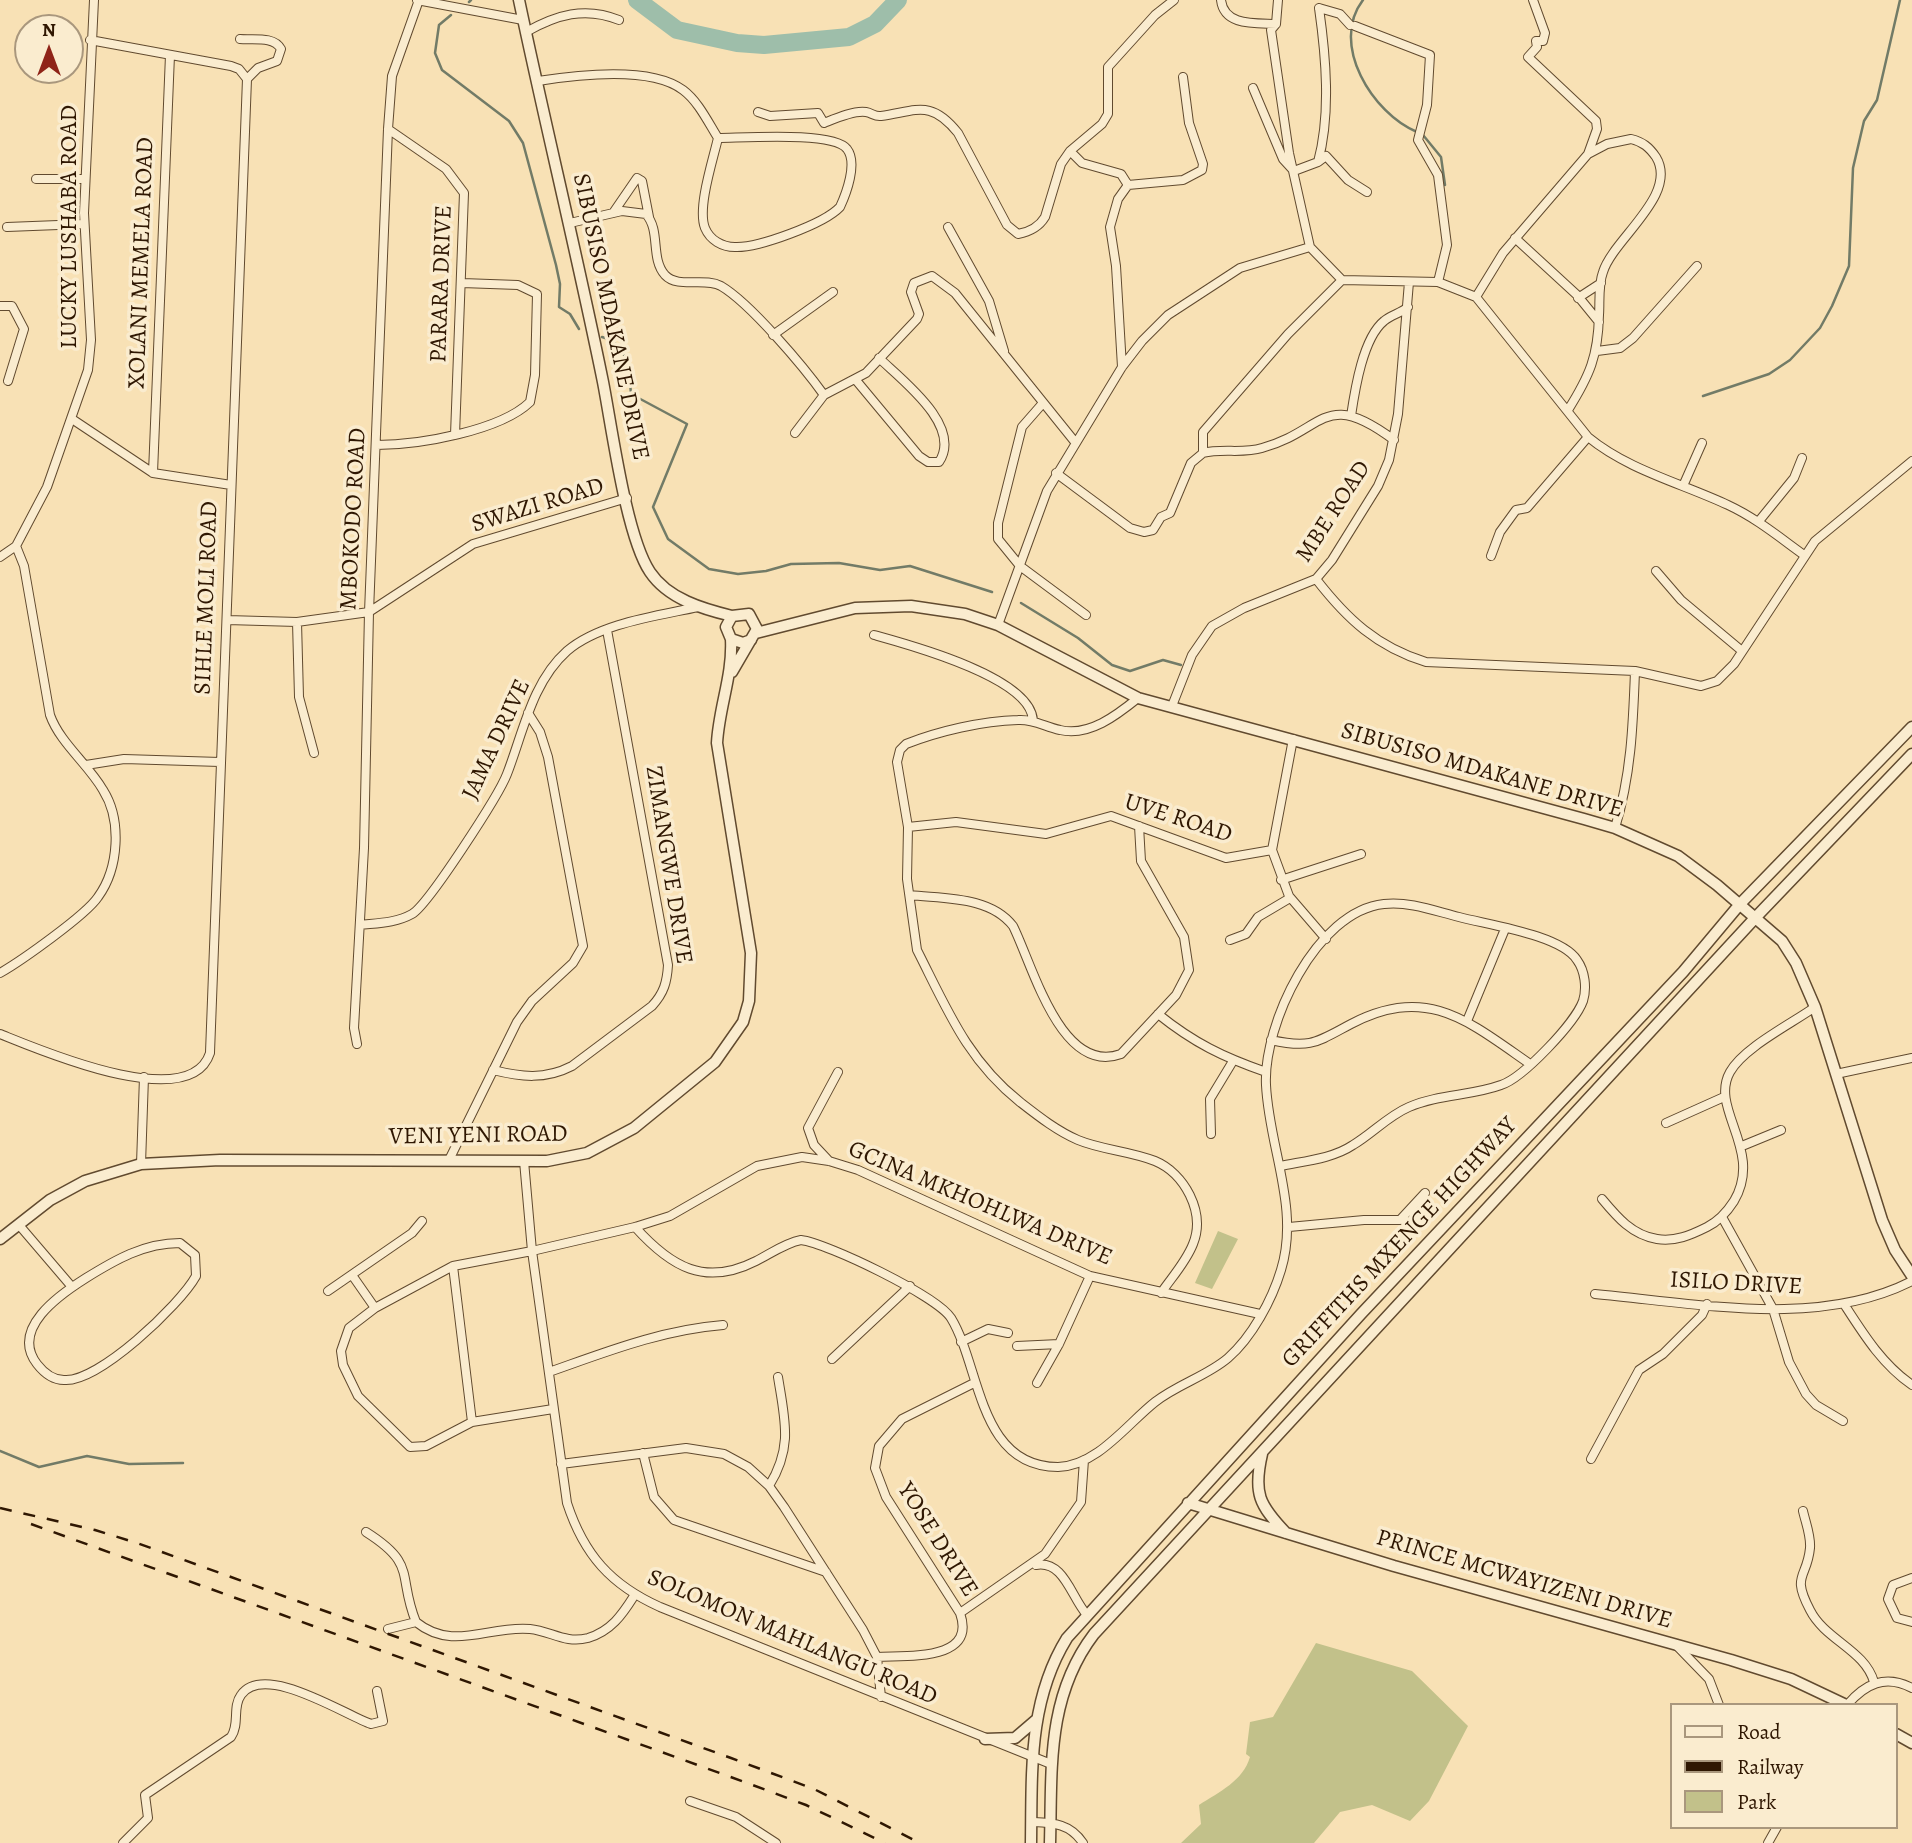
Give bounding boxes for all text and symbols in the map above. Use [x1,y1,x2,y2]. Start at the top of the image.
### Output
north arrow [14,14,84,84]
text: N [42,17,56,43]
street label: LUCKY LUSHABA ROAD [56,105,84,349]
street label: XOLANI MEMELA ROAD [123,137,161,389]
street label: SIBUSISO MDAKANE DRIVE [566,171,654,463]
street label: PARARA DRIVE [425,205,459,363]
street label: MBOKODO ROAD [335,427,373,611]
street label: MBE ROAD [1291,456,1377,568]
street label: SWAZI ROAD [468,472,608,540]
street label: SIHLE MOLI ROAD [189,501,225,695]
street label: JAMA DRIVE [457,675,537,805]
street label: SIBUSISO MDAKANE DRIVE [1337,717,1627,825]
street label: ZIMANGWE DRIVE [638,764,698,966]
street label: UVE ROAD [1120,788,1236,850]
street label: GRIFFITHS MXENGE HIGHWAY [1276,1112,1524,1374]
street label: VENI YENI ROAD [388,1120,568,1152]
street label: GCINA MKHOHLWA DRIVE [844,1135,1116,1273]
street label: ISILO DRIVE [1669,1266,1803,1302]
street label: YOSE DRIVE [890,1477,984,1603]
street label: PRINCE MCWAYIZENI DRIVE [1373,1524,1675,1636]
street label: SOLOMON MAHLANGU ROAD [643,1564,941,1712]
legend [1671,1703,1898,1829]
text: Road [1737,1718,1781,1746]
text: Railway [1737,1753,1803,1781]
text: Park [1737,1788,1776,1816]

